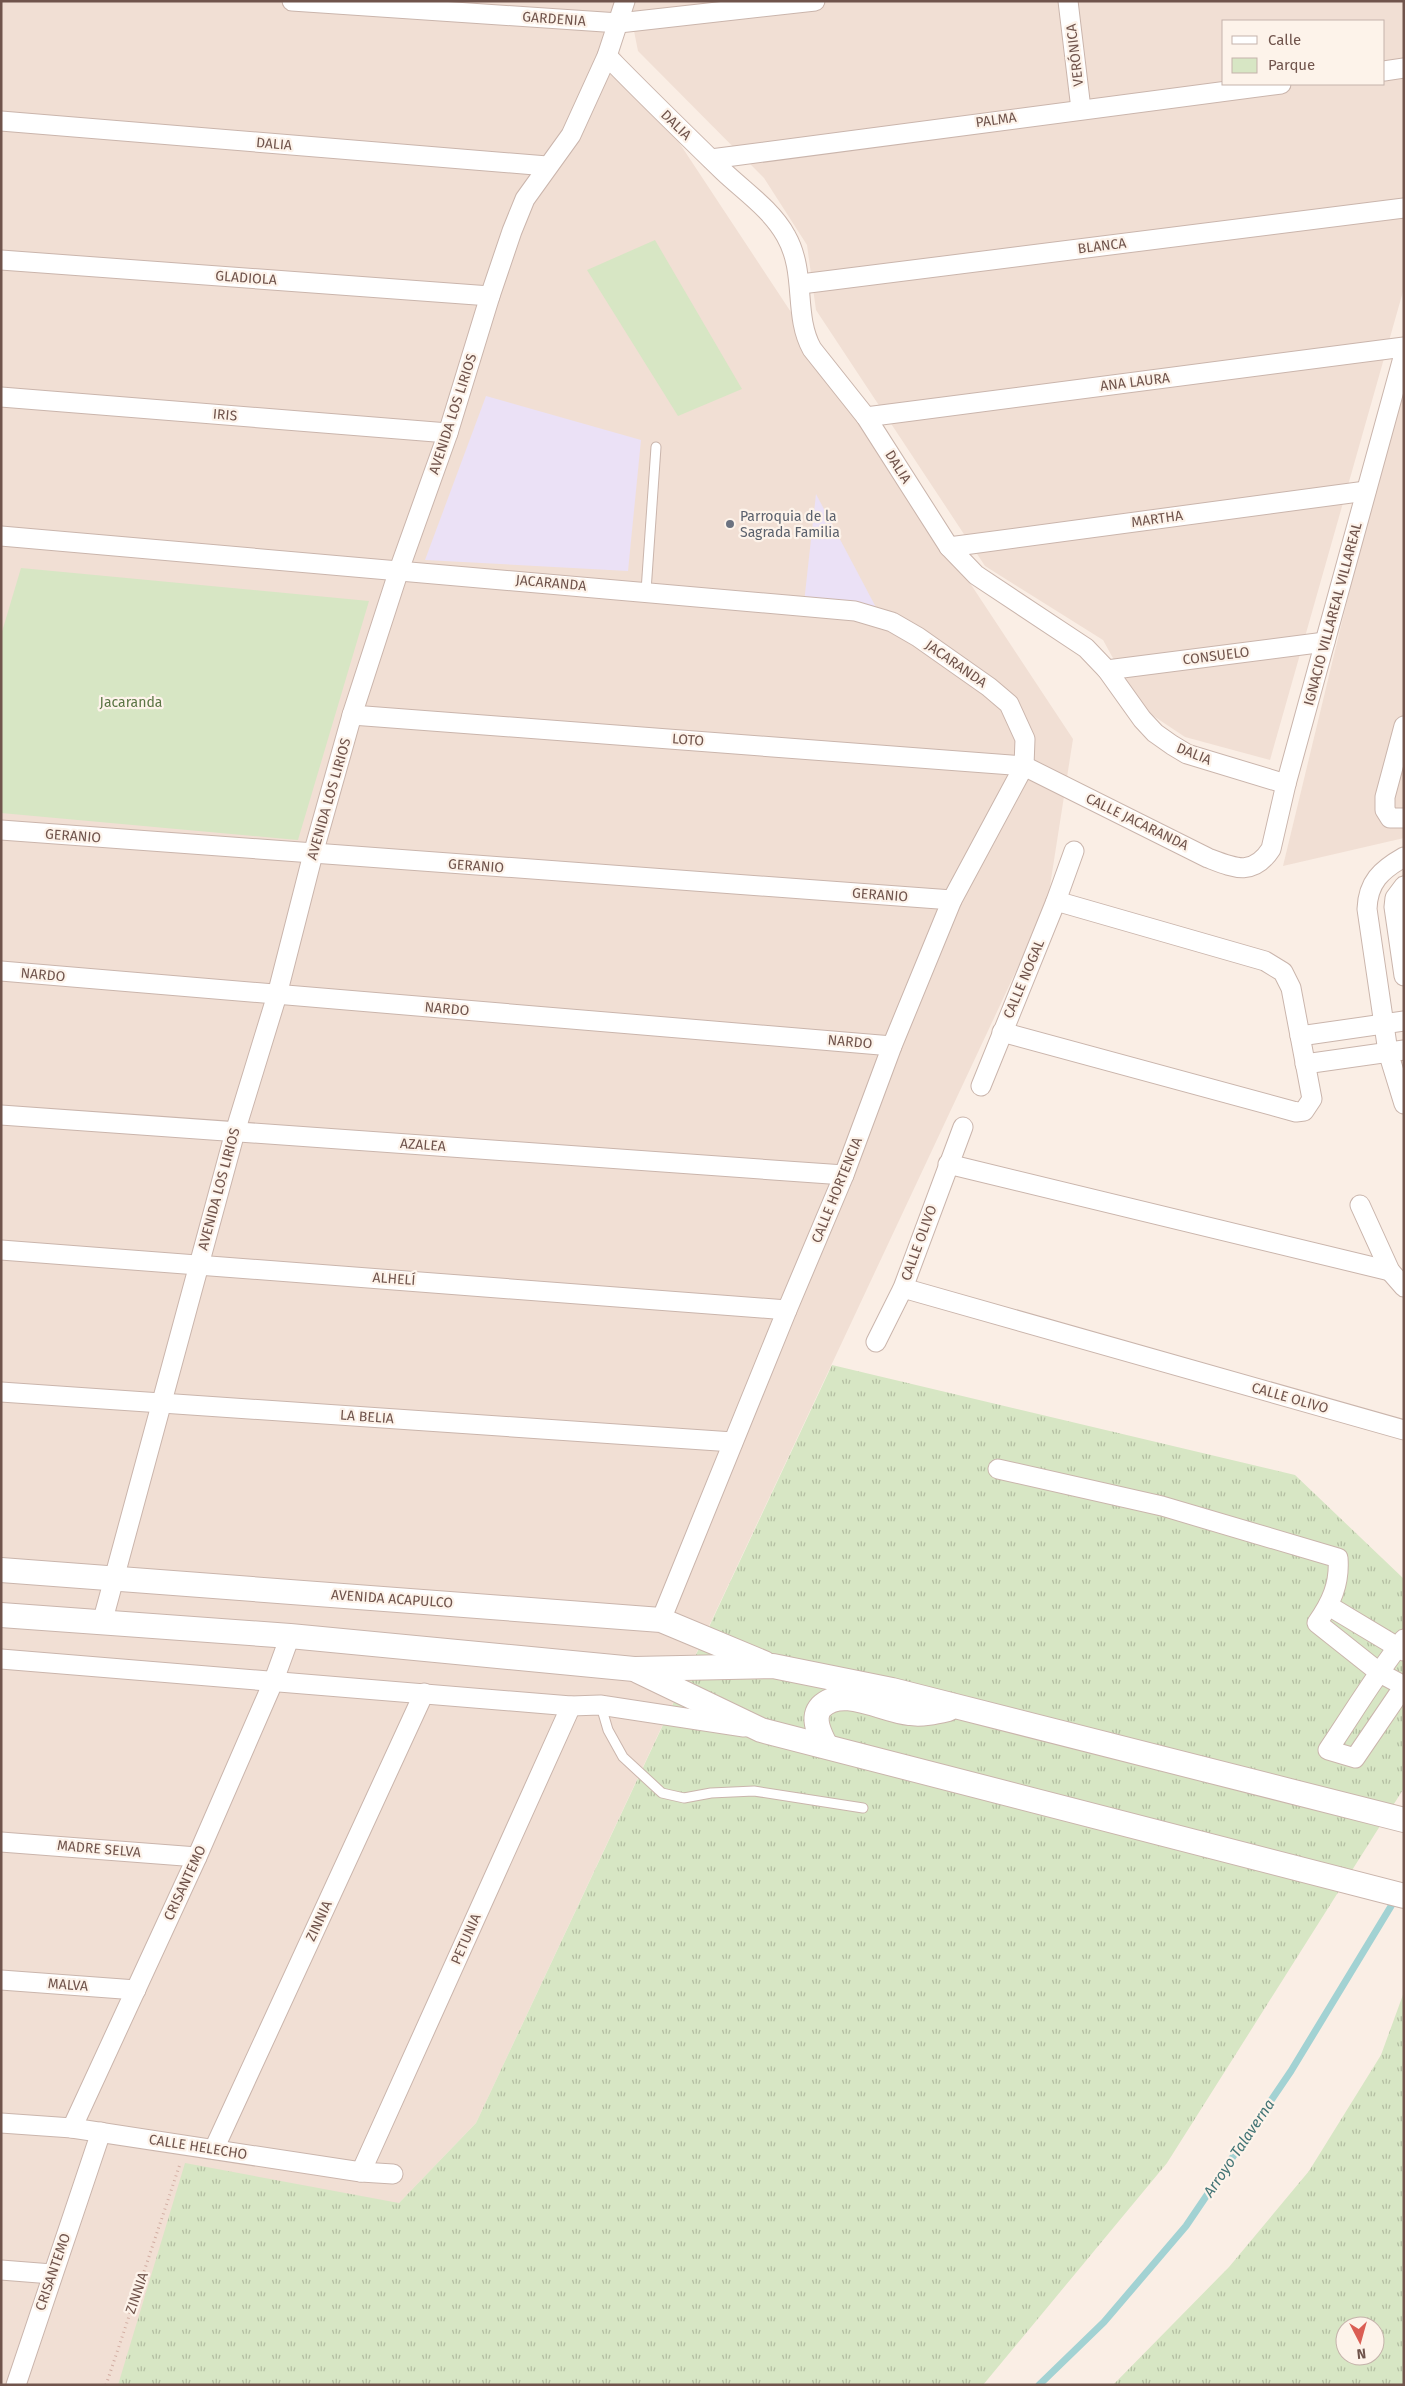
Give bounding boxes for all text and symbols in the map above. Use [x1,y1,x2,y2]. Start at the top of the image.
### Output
street label: GARDENIA [522,8,586,30]
legend [1222,20,1385,85]
street label: VERÓNICA [1062,23,1087,87]
text: Calle [1268,31,1301,49]
text: Parque [1268,56,1315,74]
street label: DALIA [657,106,695,144]
street label: PALMA [974,109,1018,131]
street label: DALIA [255,134,293,154]
street label: BLANCA [1077,235,1127,257]
street label: GLADIOLA [215,267,277,289]
street label: AVENIDA LOS LIRIOS [425,351,481,476]
street label: ANA LAURA [1099,369,1171,395]
street label: IRIS [212,405,238,425]
street label: DALIA [881,447,915,487]
street label: MARTHA [1130,507,1184,531]
place label: Parroquia de la Sagrada Familia [740,508,840,541]
marker: Parroquia de la Sagrada Familia [724,518,736,530]
street label: IGNACIO VILLAREAL VILLAREAL [1300,520,1366,708]
street label: JACARANDA [515,571,587,595]
street label: JACARANDA [922,637,990,691]
street label: CONSUELO [1182,643,1250,669]
park label: Jacaranda [100,694,162,711]
street label: LOTO [671,730,705,750]
street label: AVENIDA LOS LIRIOS [303,736,355,862]
street label: DALIA [1174,739,1214,769]
street label: CALLE JACARANDA [1083,790,1191,854]
street label: GERANIO [44,826,102,846]
street label: GERANIO [447,856,505,876]
street label: GERANIO [851,885,909,905]
street label: CALLE NOGAL [1000,937,1048,1021]
street label: NARDO [20,965,66,985]
street label: NARDO [424,999,470,1019]
street label: NARDO [827,1032,873,1052]
street label: AVENIDA LOS LIRIOS [195,1126,244,1252]
street label: AZALEA [400,1135,446,1155]
street label: CALLE HORTENCIA [808,1135,866,1245]
street label: CALLE OLIVO [897,1203,941,1283]
street label: ALHELÍ [372,1268,416,1289]
street label: CALLE OLIVO [1250,1379,1330,1417]
street label: LA BELIA [340,1407,394,1427]
street label: AVENIDA ACAPULCO [330,1586,454,1612]
street label: MADRE SELVA [56,1837,142,1861]
street label: CRISANTEMO [160,1843,210,1923]
street label: ZINNIA [302,1898,336,1944]
street label: PETUNIA [447,1911,485,1967]
street label: MALVA [47,1975,89,1995]
water label: Arroyo Talaverna [1199,2096,1278,2201]
street label: CALLE HELECHO [148,2131,248,2163]
street label: CRISANTEMO [32,2231,74,2313]
street label: ZINNIA [122,2270,152,2316]
north arrow [1335,2316,1385,2366]
text: N [1356,2344,1367,2362]

